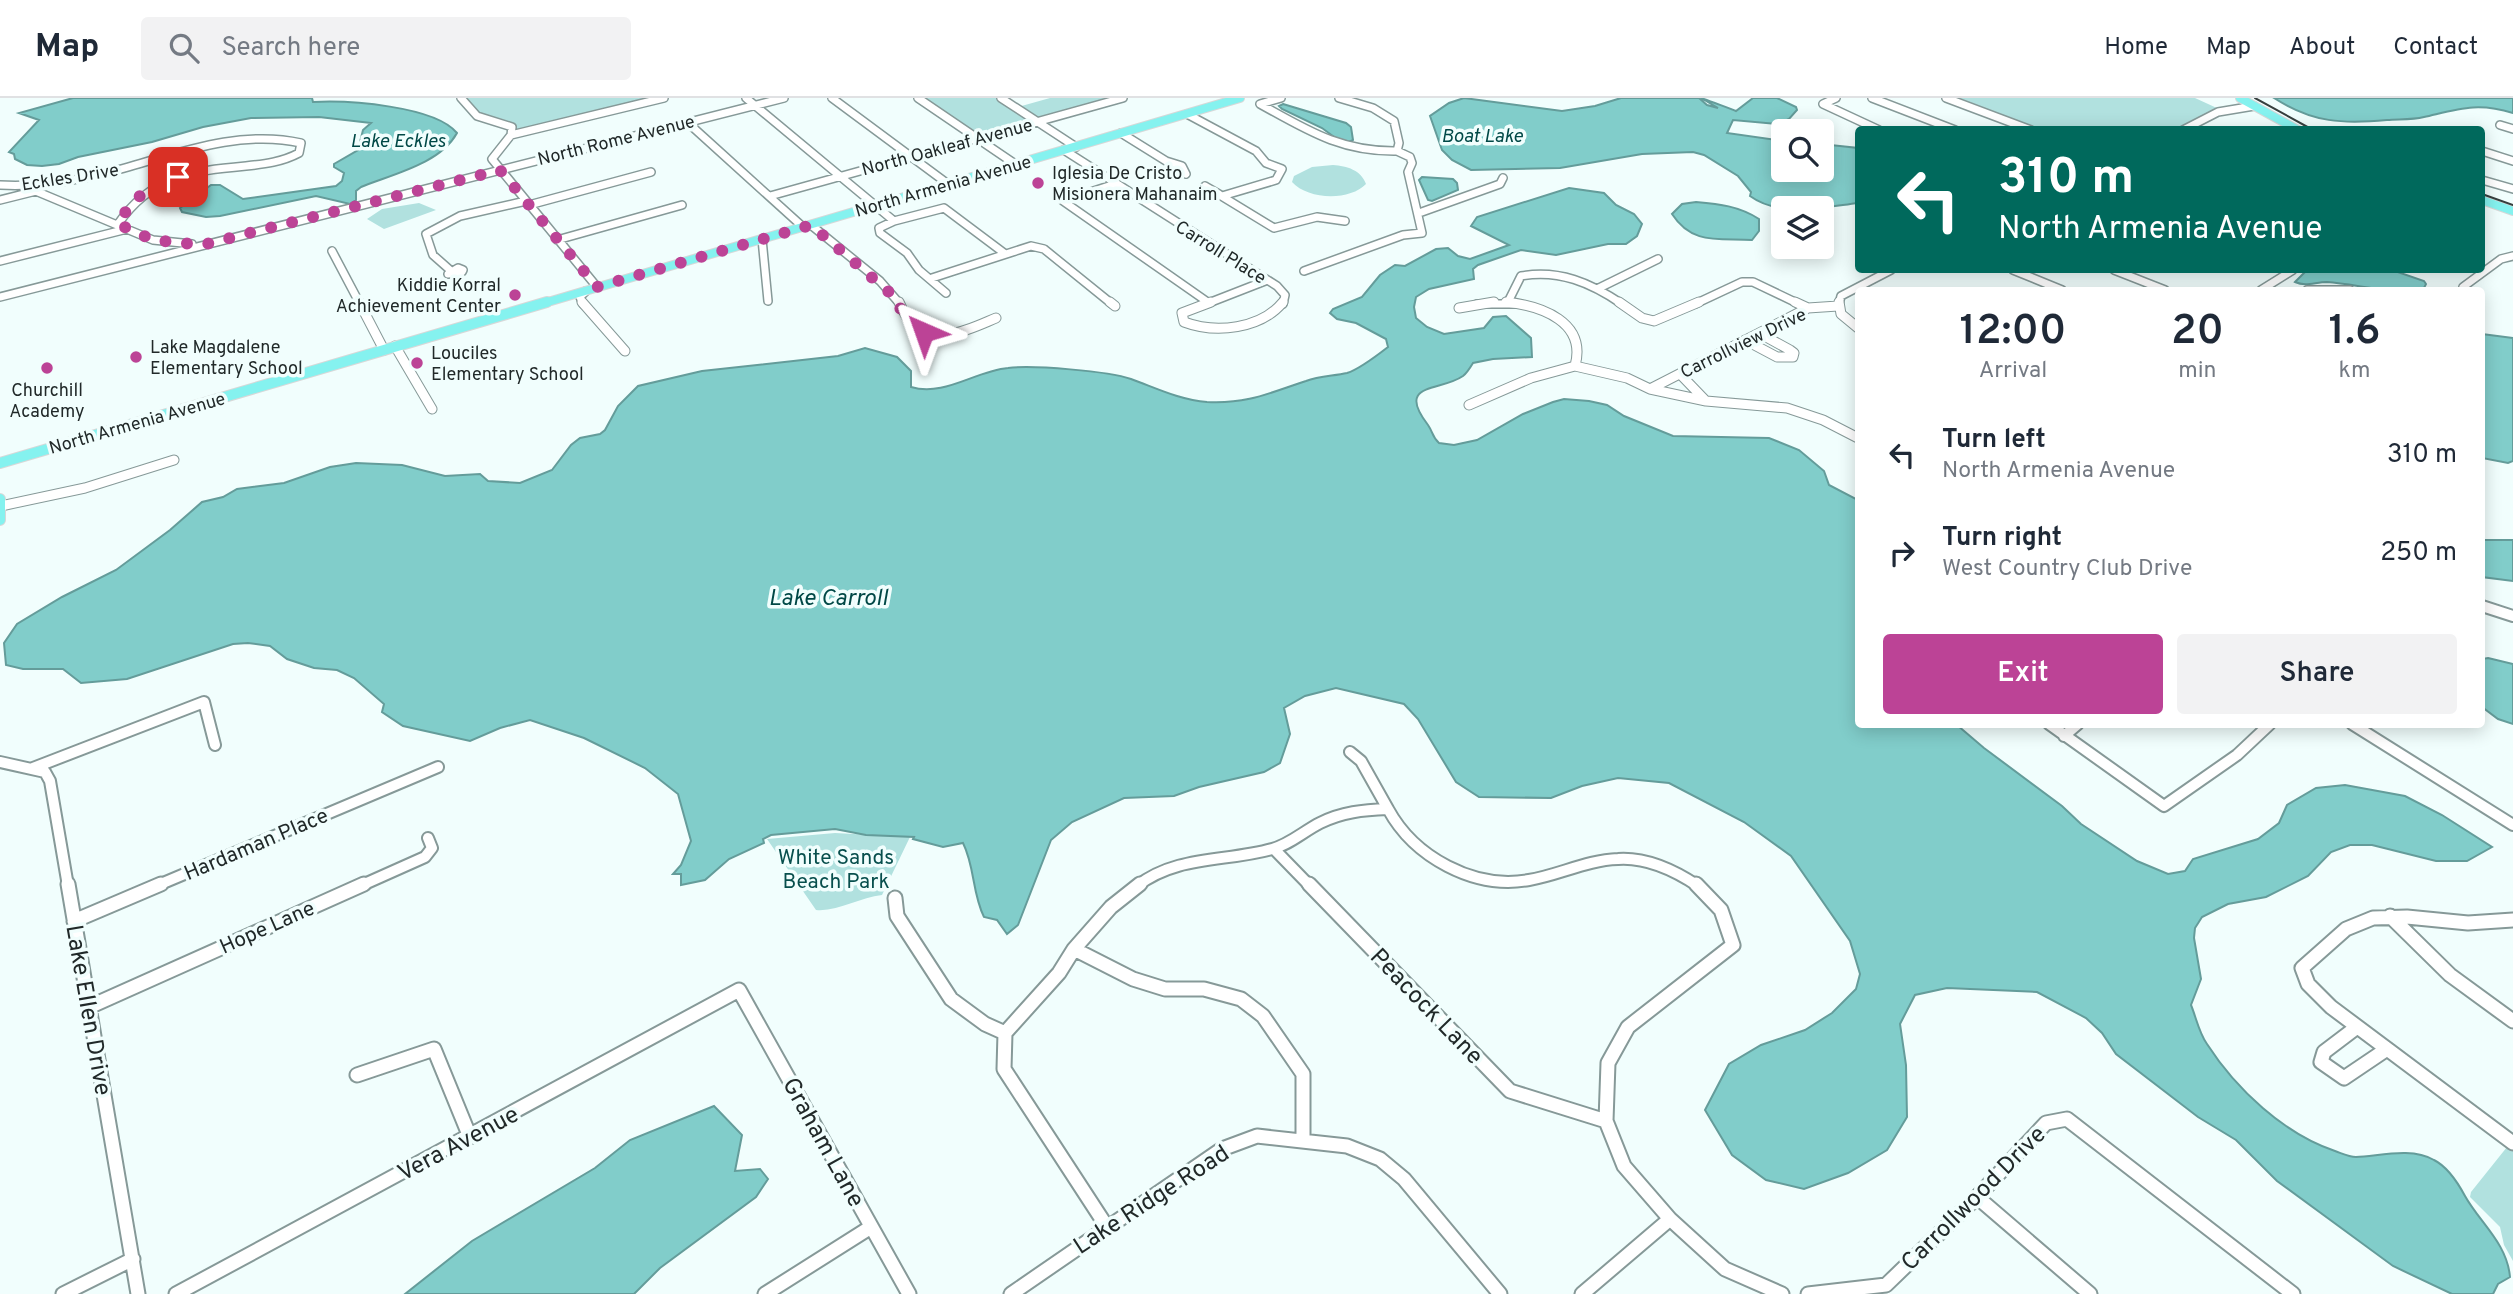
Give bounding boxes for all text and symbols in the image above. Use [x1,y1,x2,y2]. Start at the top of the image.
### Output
search box [141,17,631,80]
text: Map [35,27,99,69]
icon: search [165,29,203,67]
text: Search here [221,32,360,65]
text: Home [2104,33,2168,63]
text: Map [2206,33,2251,63]
text: About [2289,33,2355,63]
text: Contact [2393,33,2478,63]
street label: North Rome Avenue [535,111,697,172]
street label: North Oakleaf Avenue [859,115,1035,182]
map controls [1771,119,1834,259]
button: search [1771,119,1834,182]
water label: Boat Lake [1441,125,1523,149]
water label: Lake Eckles [350,130,446,154]
pin [148,147,208,207]
text: 310 m [1998,149,2134,211]
street label: North Armenia Avenue [853,151,1034,224]
icon: left [1883,154,1974,245]
icon: arrive [159,158,197,196]
street label: Eckles Drive [20,159,121,198]
place label: Iglesia De Cristo Misionera Mahanaim [1052,163,1217,207]
marker: Iglesia De Cristo Misionera Mahanaim [1030,175,1046,191]
button: layers [1771,196,1834,259]
text: North Armenia Avenue [1998,210,2322,250]
street label: Carroll Place [1170,216,1270,290]
place label: Kiddie Korral Achievement Center [336,275,501,319]
marker: Kiddie Korral Achievement Center [507,287,523,303]
position arrow [887,295,961,369]
street label: Carrollview Drive [1677,304,1810,385]
text: 12:00 [1960,306,2066,359]
text: 20 [2171,306,2224,359]
text: 1.6 [2328,306,2380,359]
place label: Lake Magdalene Elementary School [150,337,303,381]
place label: Louciles Elementary School [431,343,584,387]
marker: Lake Magdalene Elementary School [128,349,144,365]
marker: Louciles Elementary School [409,355,425,371]
text: Arrival [1979,357,2047,386]
text: min [2178,357,2217,386]
text: km [2339,357,2370,386]
marker: Churchill Academy [39,360,55,376]
place label: Churchill Academy [9,380,85,424]
street label: North Armenia Avenue [47,388,228,461]
text: Turn left [1942,424,2046,457]
icon: left [1883,436,1921,474]
text: 310 m [2387,439,2457,472]
text: North Armenia Avenue [1942,457,2175,486]
text: Turn right [1942,522,2062,555]
icon: right [1883,534,1921,572]
text: 250 m [2380,537,2457,570]
text: West Country Club Drive [1942,555,2192,584]
water label: Lake Carroll [768,585,889,614]
button: Exit [1883,634,2163,714]
button: Share [2177,634,2457,714]
street label: Hardaman Place [180,803,333,888]
park label: White Sands Beach Park [778,845,894,896]
street label: Hope Lane [216,895,319,961]
street label: Lake Ellen Drive [57,923,117,1098]
street label: Peacock Lane [1363,943,1489,1072]
street label: Graham Lane [774,1073,870,1213]
street label: Vera Avenue [393,1100,525,1189]
street label: Carrollwood Drive [1896,1121,2053,1278]
street label: Lake Ridge Road [1069,1139,1236,1262]

